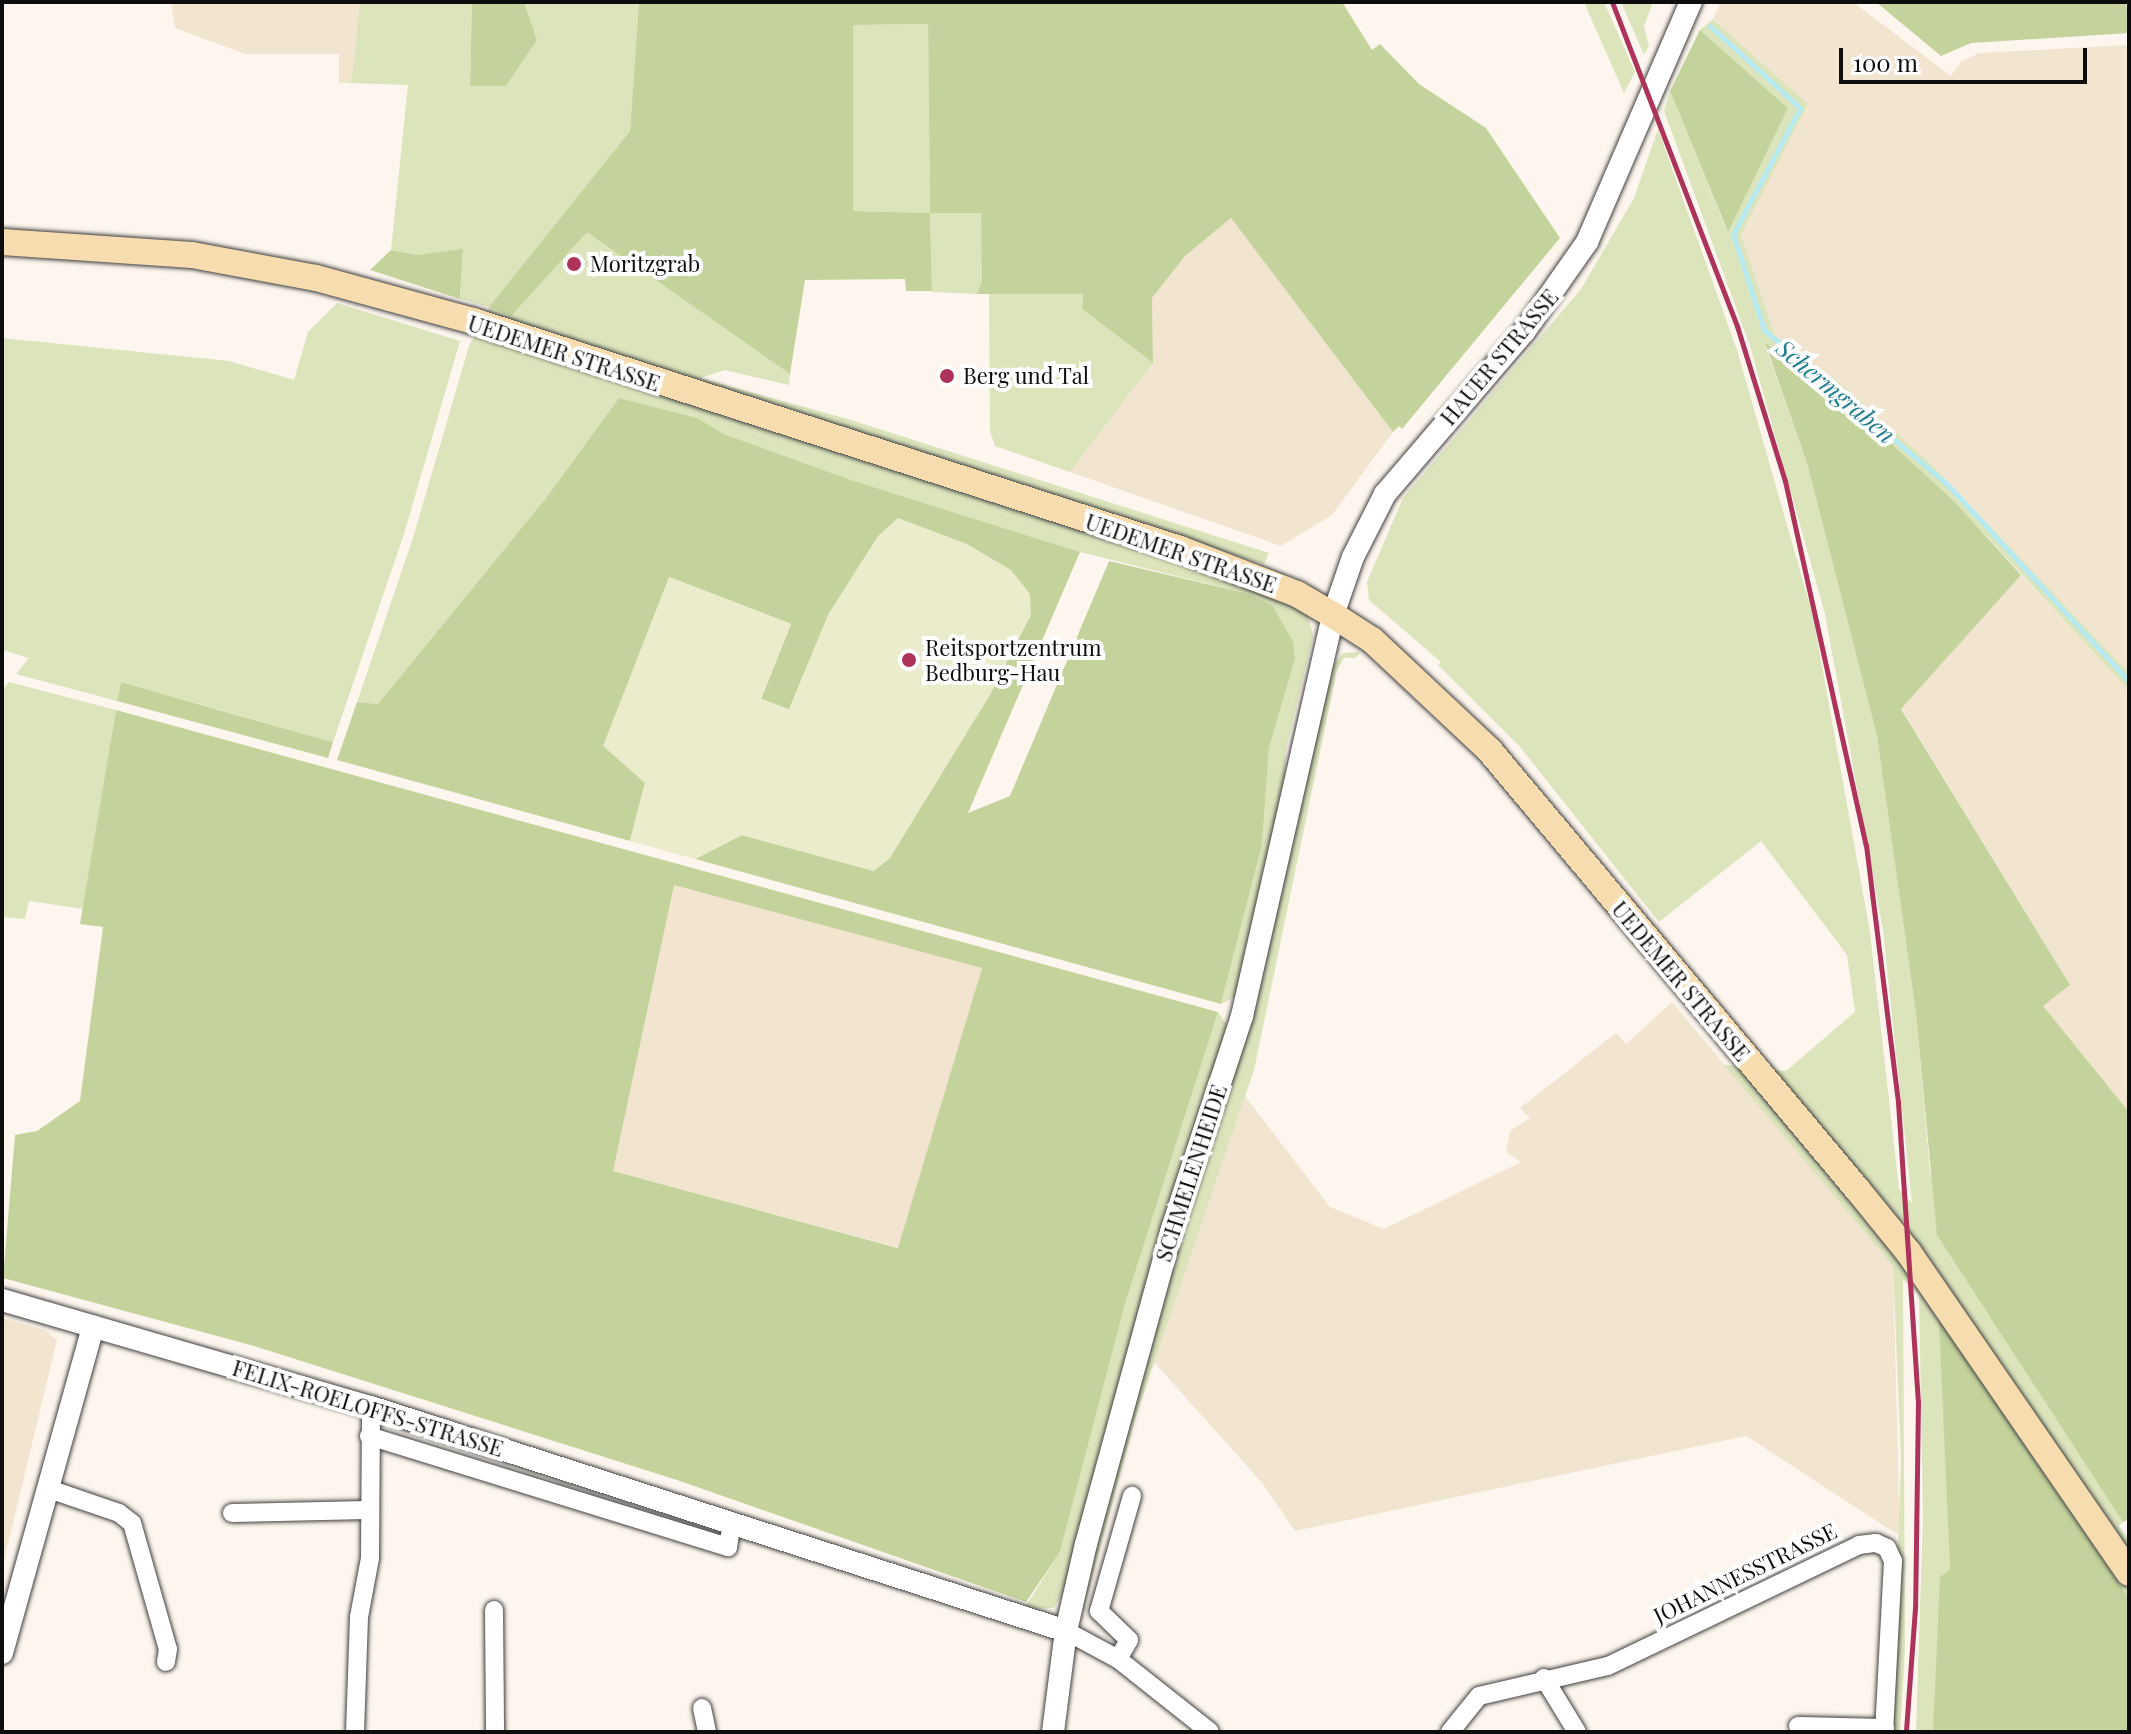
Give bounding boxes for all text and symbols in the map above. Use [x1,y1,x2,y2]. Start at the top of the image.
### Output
scale bar [1843,32,2091,82]
text: 100 m [1853,46,1918,78]
place label: Moritzgrab [590,251,700,277]
marker: Moritzgrab [565,255,583,273]
street label: HAUER STRASSE [1434,284,1564,430]
street label: UEDEMER STRASSE [465,309,663,397]
water label: Schermgraben [1771,333,1901,449]
place label: Berg und Tal [963,363,1089,389]
marker: Berg und Tal [938,367,956,385]
street label: UEDEMER STRASSE [1082,508,1280,598]
place label: Reitsportzentrum Bedburg-Hau [925,634,1102,686]
marker: Reitsportzentrum Bedburg-Hau [900,651,918,669]
street label: UEDEMER STRASSE [1606,896,1756,1066]
street label: SCHMELENHEIDE [1150,1081,1232,1265]
street label: FELIX-ROELOFFS-STRASSE [229,1354,507,1462]
street label: JOHANNESSTRASSE [1649,1517,1841,1629]

